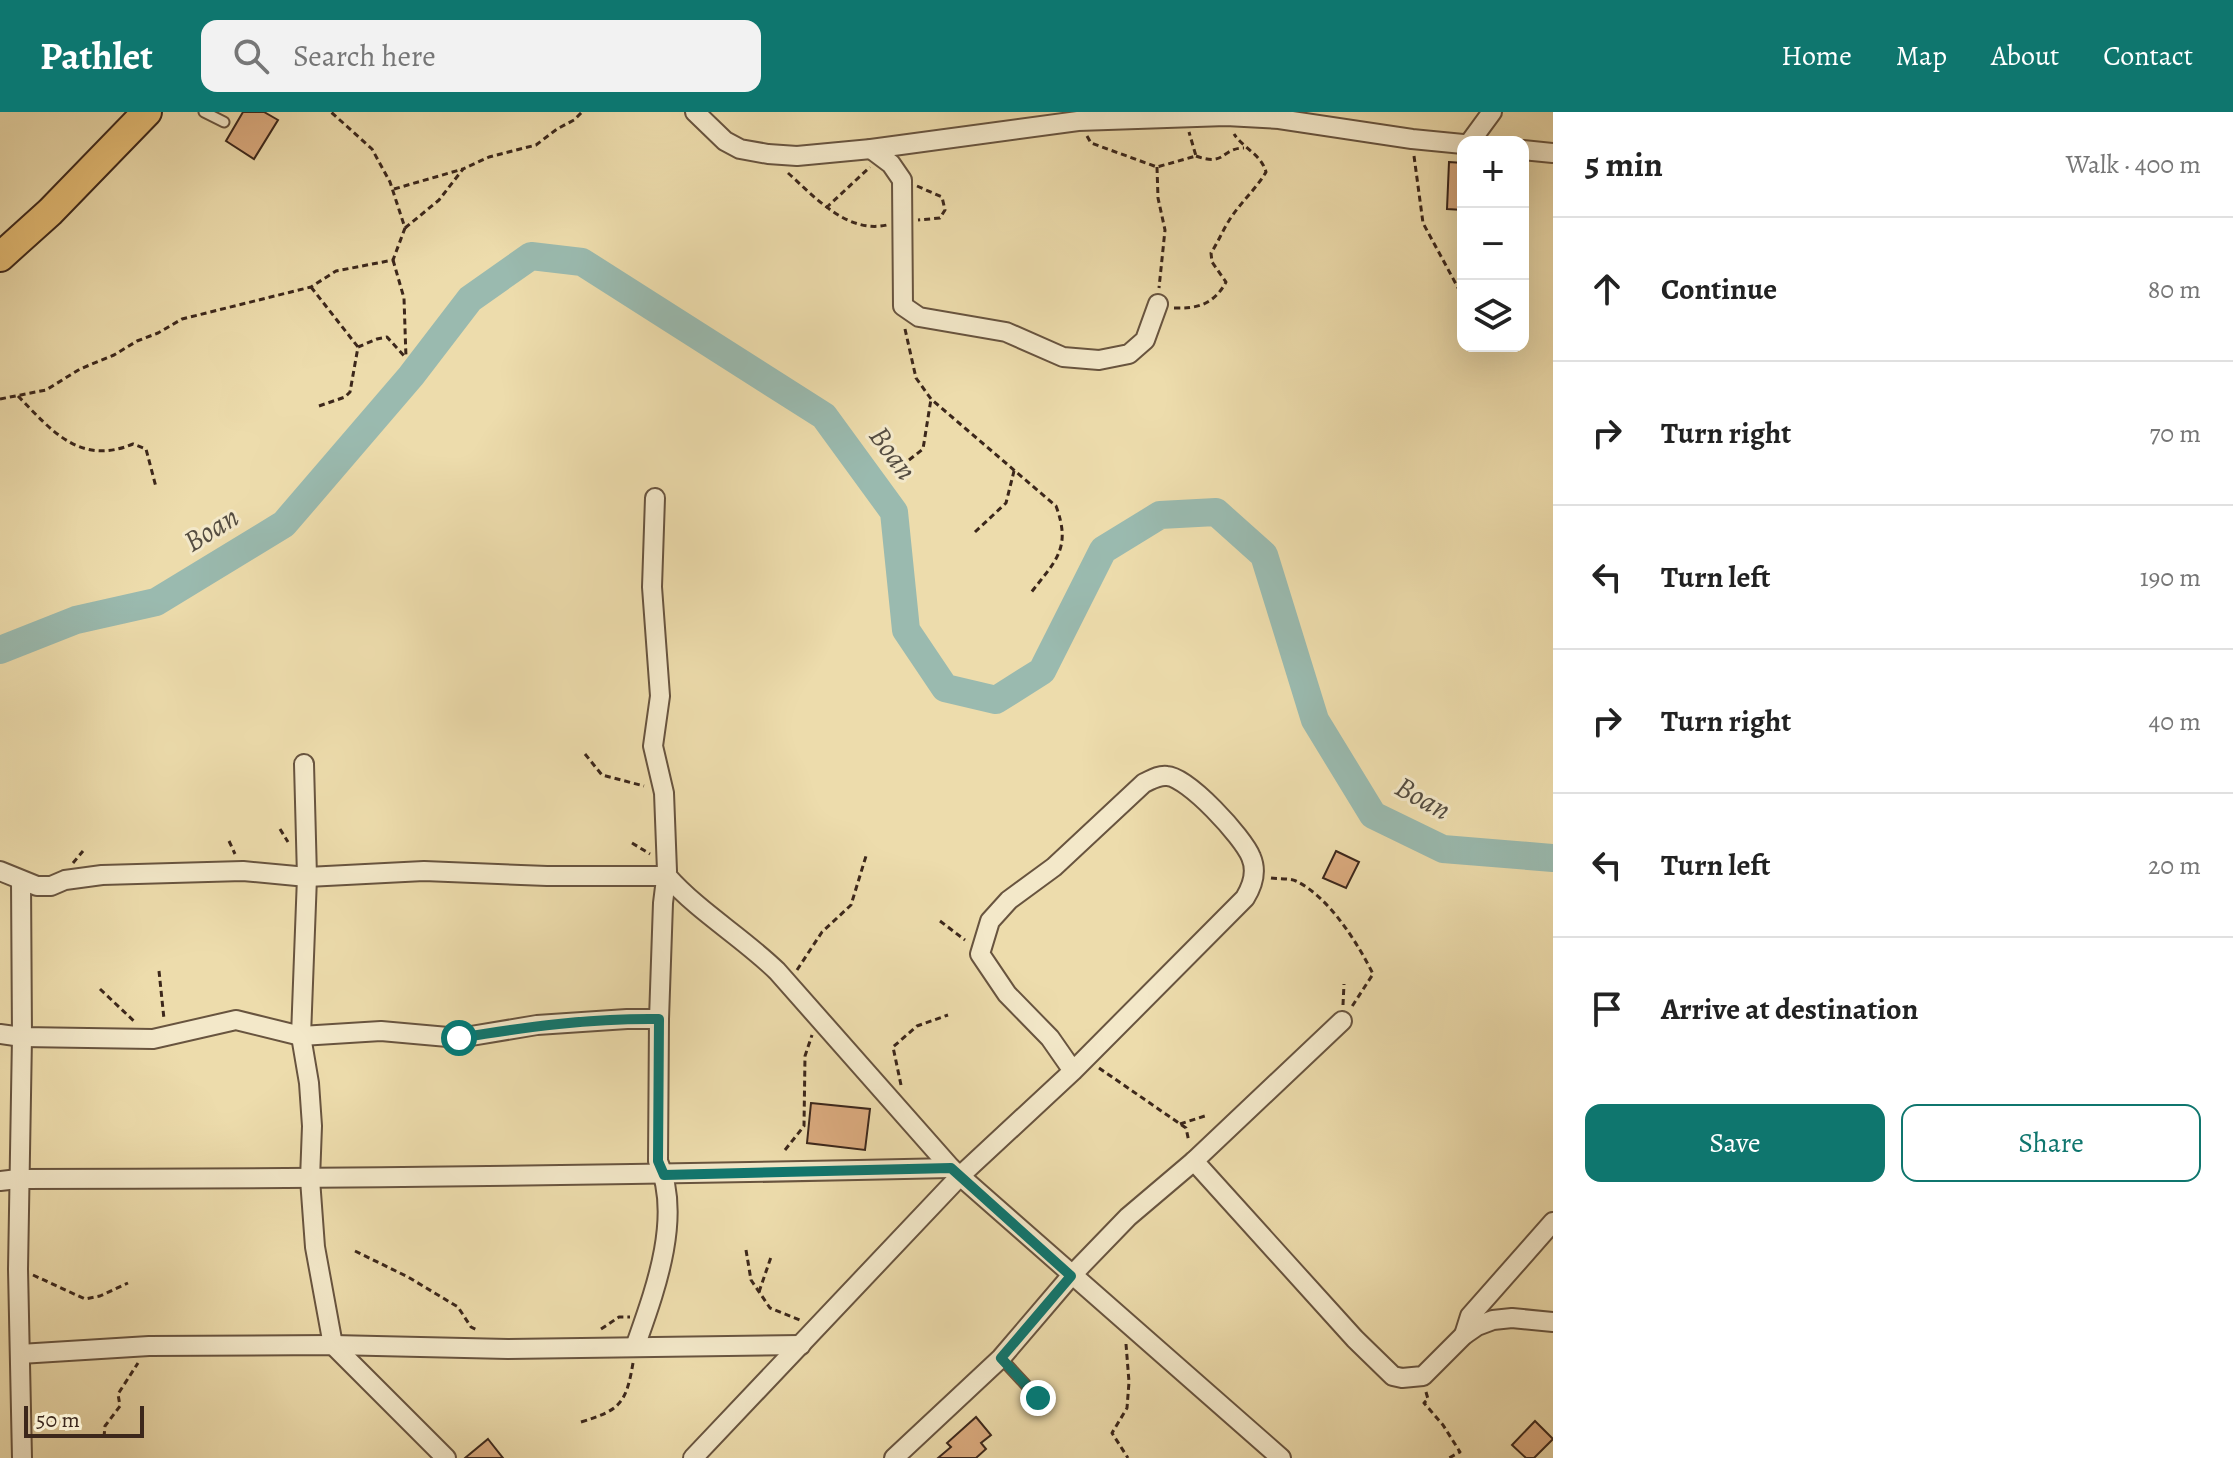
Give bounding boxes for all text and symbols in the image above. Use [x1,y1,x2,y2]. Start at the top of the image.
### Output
search box [201,20,761,92]
text: Pathlet [40,30,153,82]
icon: search [229,34,273,78]
text: Search here [293,36,436,76]
text: Home [1781,37,1852,75]
text: Map [1896,37,1947,75]
text: About [1991,37,2059,75]
text: Contact [2103,37,2193,75]
map controls [1457,136,1529,352]
button: + [1457,136,1529,208]
text: 5 min [1585,141,1663,188]
text: Walk · 400 m [2066,147,2201,182]
button: − [1457,208,1529,280]
icon: ahead [1585,267,1629,311]
text: Continue [1661,269,1777,309]
text: 80 m [2148,272,2201,307]
button: layers [1457,280,1529,352]
icon: right [1585,411,1629,455]
text: Turn right [1661,413,1791,453]
text: 70 m [2149,416,2201,451]
water label: Boan [860,418,926,488]
water label: Boan [176,497,246,561]
icon: left [1585,555,1629,599]
text: Turn left [1661,557,1770,597]
text: 190 m [2140,560,2201,595]
icon: right [1585,699,1629,743]
text: Turn right [1661,701,1791,741]
text: 40 m [2149,704,2201,739]
water label: Boan [1388,767,1458,829]
icon: left [1585,843,1629,887]
text: Turn left [1661,845,1770,885]
text: 20 m [2148,848,2201,883]
icon: arrive [1585,987,1629,1031]
text: Arrive at destination [1661,989,1918,1029]
route start [441,1020,477,1056]
button: Save [1585,1104,1885,1182]
button: Share [1901,1104,2201,1182]
route end [1020,1380,1056,1416]
scale bar [24,1402,144,1438]
text: 50 m [36,1405,80,1435]

